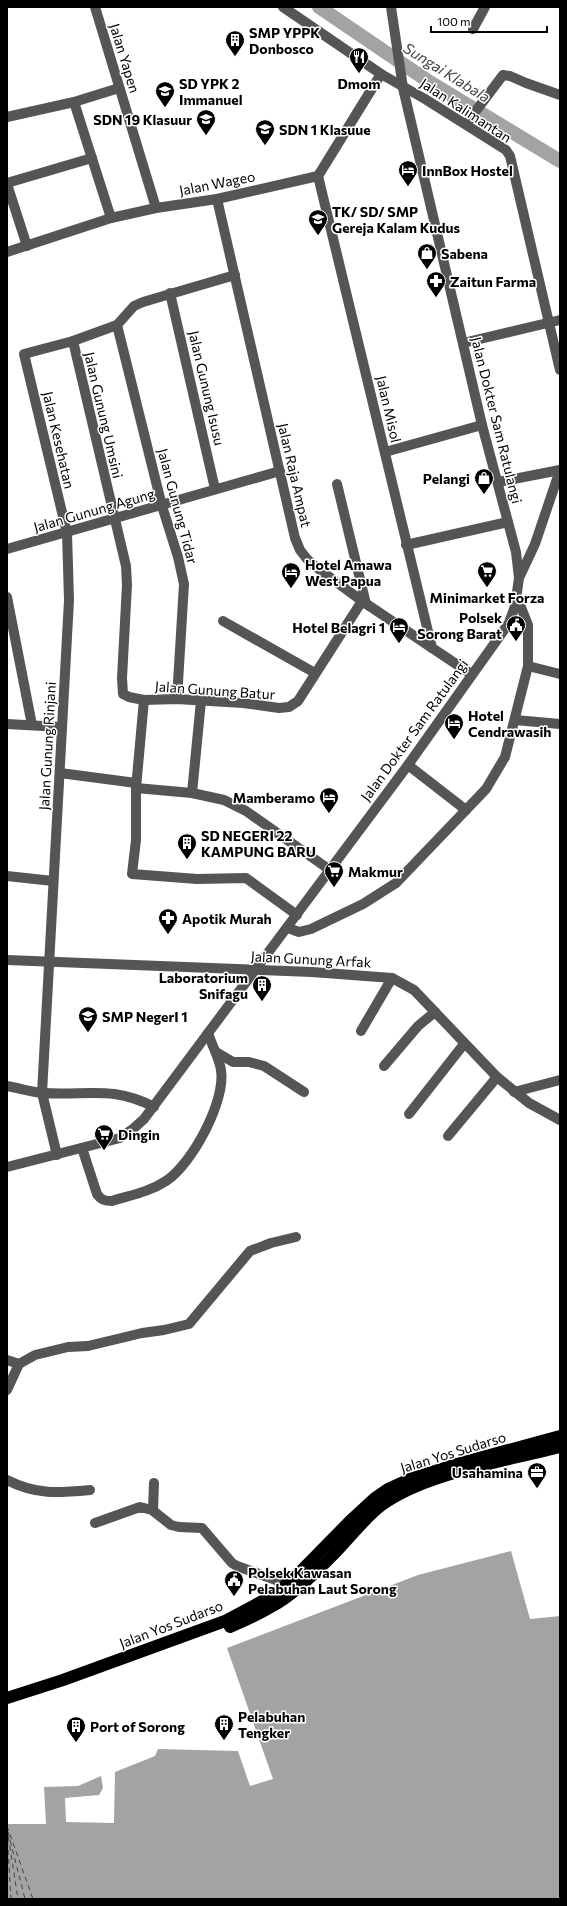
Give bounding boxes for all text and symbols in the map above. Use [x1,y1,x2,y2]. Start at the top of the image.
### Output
scale bar [431,8,547,34]
text: 100 m [437,14,471,28]
street label: Jalan Yapen [106,21,144,95]
place label: SMP YPPK Donbosco [249,24,320,57]
building icon: SMP YPPK Donbosco [224,29,246,57]
water label: Sungai Klabala [400,38,494,106]
restaurant icon: Dmom [348,46,370,74]
street label: Jalan Kalimantan [417,74,515,146]
place label: SD YPK 2 Immanuel [179,75,242,108]
place label: Dmom [337,75,381,92]
school or university icon: SD YPK 2 Immanuel [154,80,176,108]
school or university icon: SDN 19 Klasuur [195,108,217,136]
place label: SDN 19 Klasuur [93,111,192,128]
school or university icon: SDN 1 Klasuue [254,118,276,146]
place label: SDN 1 Klasuue [279,121,371,138]
hotel icon: InnBox Hostel [397,159,419,187]
place label: InnBox Hostel [422,162,513,179]
street label: Jalan Wageo [178,167,256,199]
place label: TK/ SD/ SMP Gereja Kalam Kudus [332,203,460,236]
school or university icon: TK/ SD/ SMP Gereja Kalam Kudus [307,208,329,236]
shop icon: Sabena [416,242,438,270]
place label: Sabena [441,245,488,262]
pharmacy icon: Zaitun Farma [425,270,447,298]
place label: Zaitun Farma [450,273,536,290]
street label: Jalan Gunung Isusu [186,329,228,447]
street label: Jalan Dokter Sam Ratulangi [468,335,526,505]
street label: Jalan Gunung Umsini [81,350,127,480]
street label: Jalan Misol [373,374,405,444]
street label: Jalan Kesehatan [40,390,78,490]
street label: Jalan Raja Ampat [275,421,315,529]
street label: Jalan Gunung Tidar [154,446,202,566]
shop icon: Pelangi [473,467,495,495]
place label: Pelangi [423,470,470,487]
street label: Jalan Gunung Agung [31,484,157,535]
place label: Hotel Amawa West Papua [305,556,392,589]
supermarket icon: Minimarket Forza [476,560,498,588]
hotel icon: Hotel Amawa West Papua [280,561,302,589]
place label: Minimarket Forza [430,589,544,606]
place label: Polsek Sorong Barat [417,609,502,642]
public building icon: Polsek Sorong Barat [505,614,527,642]
hotel icon: Hotel Belagri 1 [388,616,410,644]
place label: Hotel Belagri 1 [292,619,385,636]
street label: Jalan Dokter Sam Ratulangi [357,656,471,804]
street label: Jalan Gunung Batur [154,677,276,703]
street label: Jalan Gunung Rinjani [35,681,59,811]
place label: Hotel Cendrawasih [468,707,551,740]
hotel icon: Hotel Cendrawasih [443,712,465,740]
hotel icon: Mamberamo [318,786,340,814]
place label: Mamberamo [233,789,315,806]
place label: SD NEGERI 22 KAMPUNG BARU [201,827,316,860]
building icon: SD NEGERI 22 KAMPUNG BARU [176,832,198,860]
supermarket icon: Makmur [323,860,345,888]
place label: Makmur [348,863,403,880]
pharmacy icon: Apotik Murah [157,907,179,935]
place label: Apotik Murah [182,910,272,927]
street label: Jalan Gunung Arfak [250,947,372,971]
place label: Laboratorium Snifagu [159,969,248,1002]
building icon: Laboratorium Snifagu [251,974,273,1002]
school or university icon: SMP NegerI 1 [77,1005,99,1033]
place label: SMP NegerI 1 [102,1008,188,1025]
supermarket icon: Dingin [93,1123,115,1151]
place label: Dingin [118,1126,160,1143]
street label: Jalan Yos Sudarso [398,1428,508,1476]
office icon: Usahamina [526,1461,548,1489]
place label: Usahamina [452,1464,523,1481]
place label: Polsek Kawasan Pelabuhan Laut Sorong [248,1564,397,1597]
public building icon: Polsek Kawasan Pelabuhan Laut Sorong [223,1569,245,1597]
street label: Jalan Yos Sudarso [117,1596,225,1652]
place label: Pelabuhan Tengker [238,1708,305,1741]
building icon: Pelabuhan Tengker [213,1713,235,1741]
building icon: Port of Sorong [65,1715,87,1743]
place label: Port of Sorong [90,1718,185,1735]

